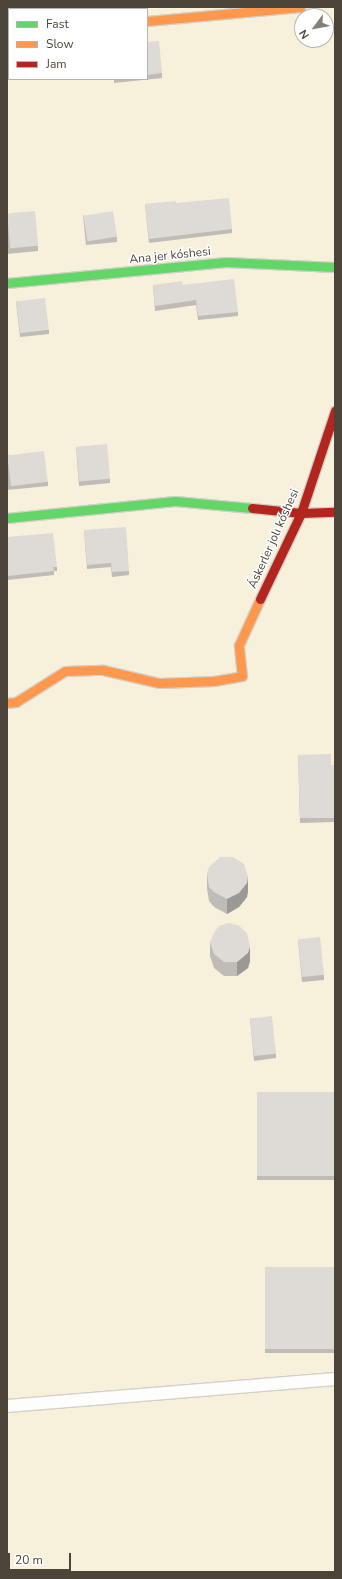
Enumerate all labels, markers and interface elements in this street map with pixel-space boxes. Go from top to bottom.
legend [8,8,148,80]
north arrow [294,8,334,48]
text: Fast [46,16,69,32]
text: N [296,27,313,42]
text: Slow [46,36,74,52]
text: Jam [46,56,67,72]
street label: Ana jer kóshesi [129,245,211,267]
street label: Áskerler jolı kóshesi [246,487,302,591]
scale bar [10,1545,73,1571]
text: 20 m [15,1552,43,1568]

